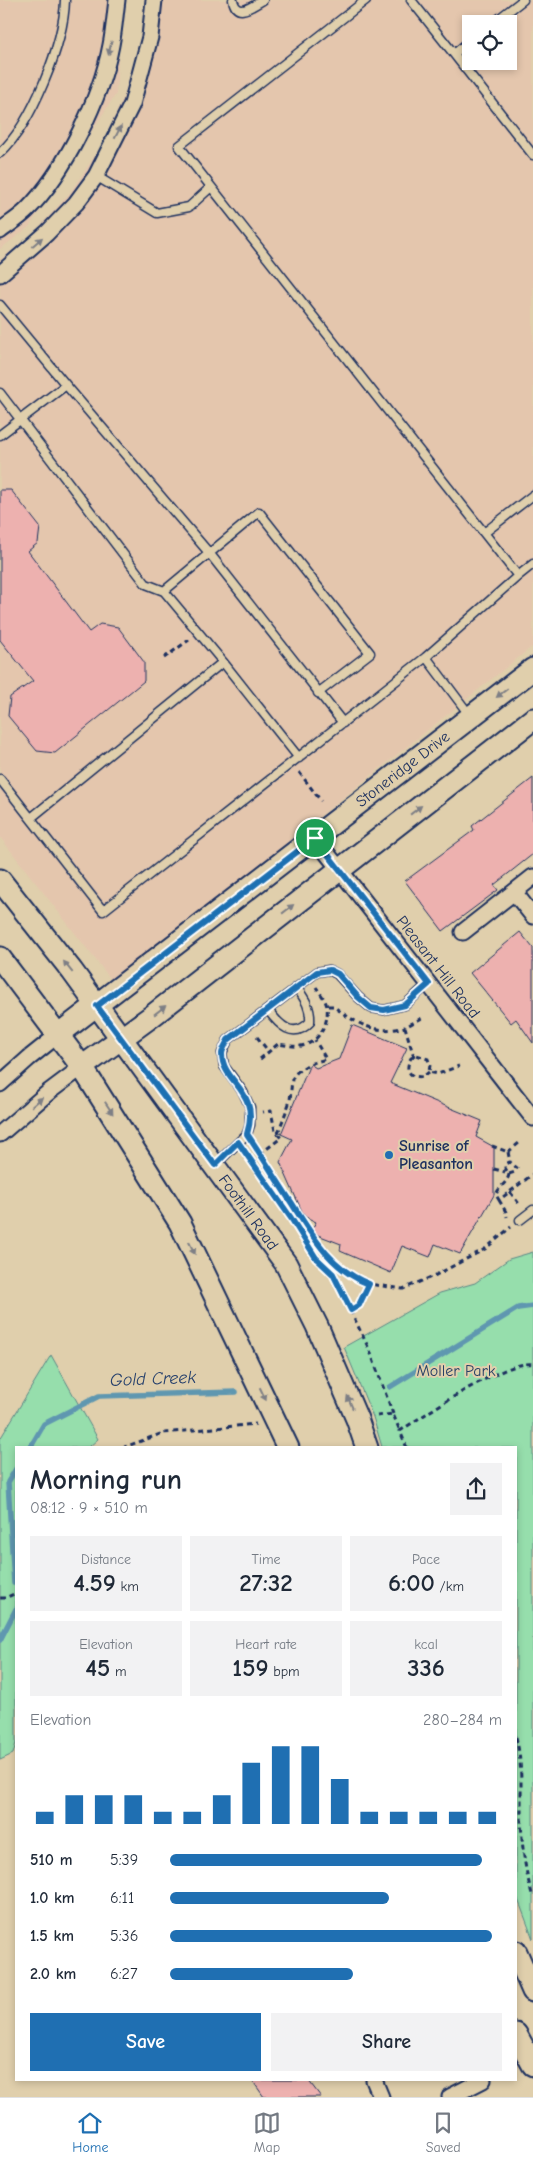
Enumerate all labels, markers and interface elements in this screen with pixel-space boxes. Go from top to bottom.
map controls [462,15,517,70]
button: locate [462,15,517,70]
one-way arrow [106,41,114,56]
one-way arrow [114,125,122,140]
one-way arrow [30,237,43,248]
one-way arrow [495,688,509,698]
street label: Stoneridge Drive [353,728,453,811]
one-way arrow [409,804,422,815]
pin [294,817,336,859]
icon: arrive [301,824,329,852]
one-way arrow [281,904,294,915]
street label: Pleasant Hill Road [393,912,483,1022]
one-way arrow [63,960,74,973]
one-way arrow [153,1004,166,1015]
one-way arrow [30,1097,43,1108]
one-way arrow [104,1102,113,1115]
place label: Sunrise of Pleasanton [399,1137,473,1173]
marker: Sunrise of Pleasanton [383,1149,395,1161]
street label: Foothill Road [215,1171,282,1254]
one-way arrow [188,1240,196,1255]
park label: Moller Park [416,1362,496,1380]
water label: Gold Creek [109,1367,197,1391]
one-way arrow [259,1387,267,1401]
one-way arrow [345,1395,353,1409]
button: share [450,1463,502,1515]
text: Morning run [30,1464,182,1496]
text: 08:12 · 9 × 510 m [30,1499,148,1517]
text: Distance [81,1551,131,1568]
text: Time [251,1551,281,1568]
text: Pace [412,1551,440,1568]
text: 4.59 [73,1568,116,1597]
text: 27:32 [239,1568,293,1597]
text: 6:00 [388,1568,435,1597]
text: km [116,1578,139,1595]
text: /km [435,1578,464,1595]
text: Elevation [79,1636,133,1653]
text: Heart rate [235,1636,297,1653]
text: kcal [414,1636,438,1653]
text: 45 [85,1653,110,1682]
text: 159 [232,1653,269,1682]
text: 336 [407,1653,445,1682]
text: m [110,1663,127,1680]
text: bpm [269,1663,300,1680]
text: Elevation [30,1711,91,1729]
text: 280–284 m [423,1711,502,1729]
text: 510 m [30,1851,72,1869]
text: 5:39 [110,1851,138,1869]
text: 1.0 km [30,1889,75,1907]
text: 6:11 [110,1889,134,1907]
text: 1.5 km [30,1927,74,1945]
text: 5:36 [110,1927,138,1945]
text: 2.0 km [30,1965,76,1983]
text: 6:27 [110,1965,137,1983]
button: Save [30,2013,261,2071]
button: Share [271,2013,502,2071]
tab: Home [72,2109,108,2156]
tab: Map [253,2109,281,2156]
tab: Saved [426,2109,461,2156]

